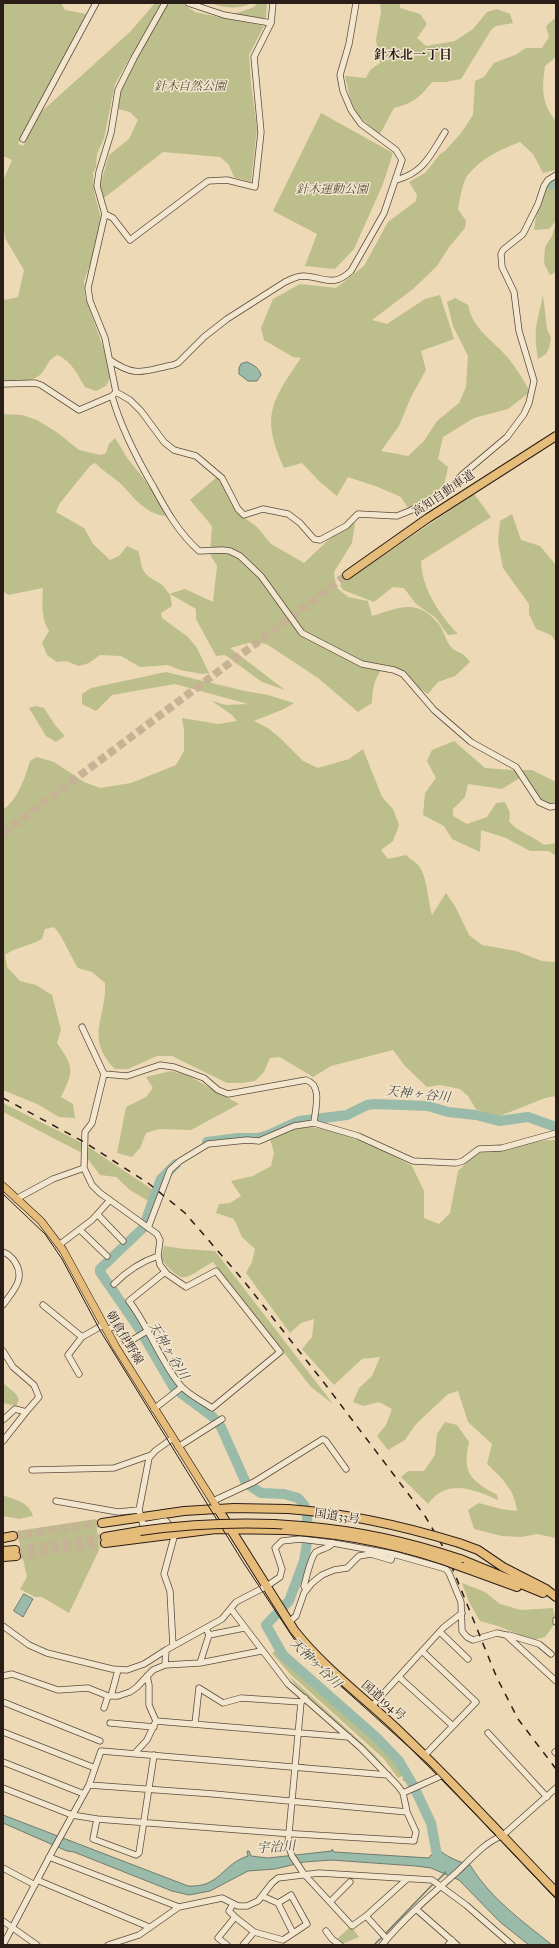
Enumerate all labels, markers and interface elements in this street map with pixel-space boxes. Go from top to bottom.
district label: 針木北一丁目 [374,48,452,64]
park label: 針木自然公園 [154,80,226,94]
park label: 針木運動公園 [296,183,368,197]
street label: 高知自動車道 [410,468,478,520]
water label: 天神ヶ谷川 [385,1084,451,1106]
street label: 朝倉伊野線 [102,1309,146,1367]
water label: 天神ヶ谷川 [145,1319,191,1383]
street label: 国道33号 [313,1507,361,1527]
water label: 天神ヶ谷川 [286,1636,344,1692]
street label: 国道194号 [358,1678,408,1724]
water label: 宇治川 [256,1839,296,1857]

